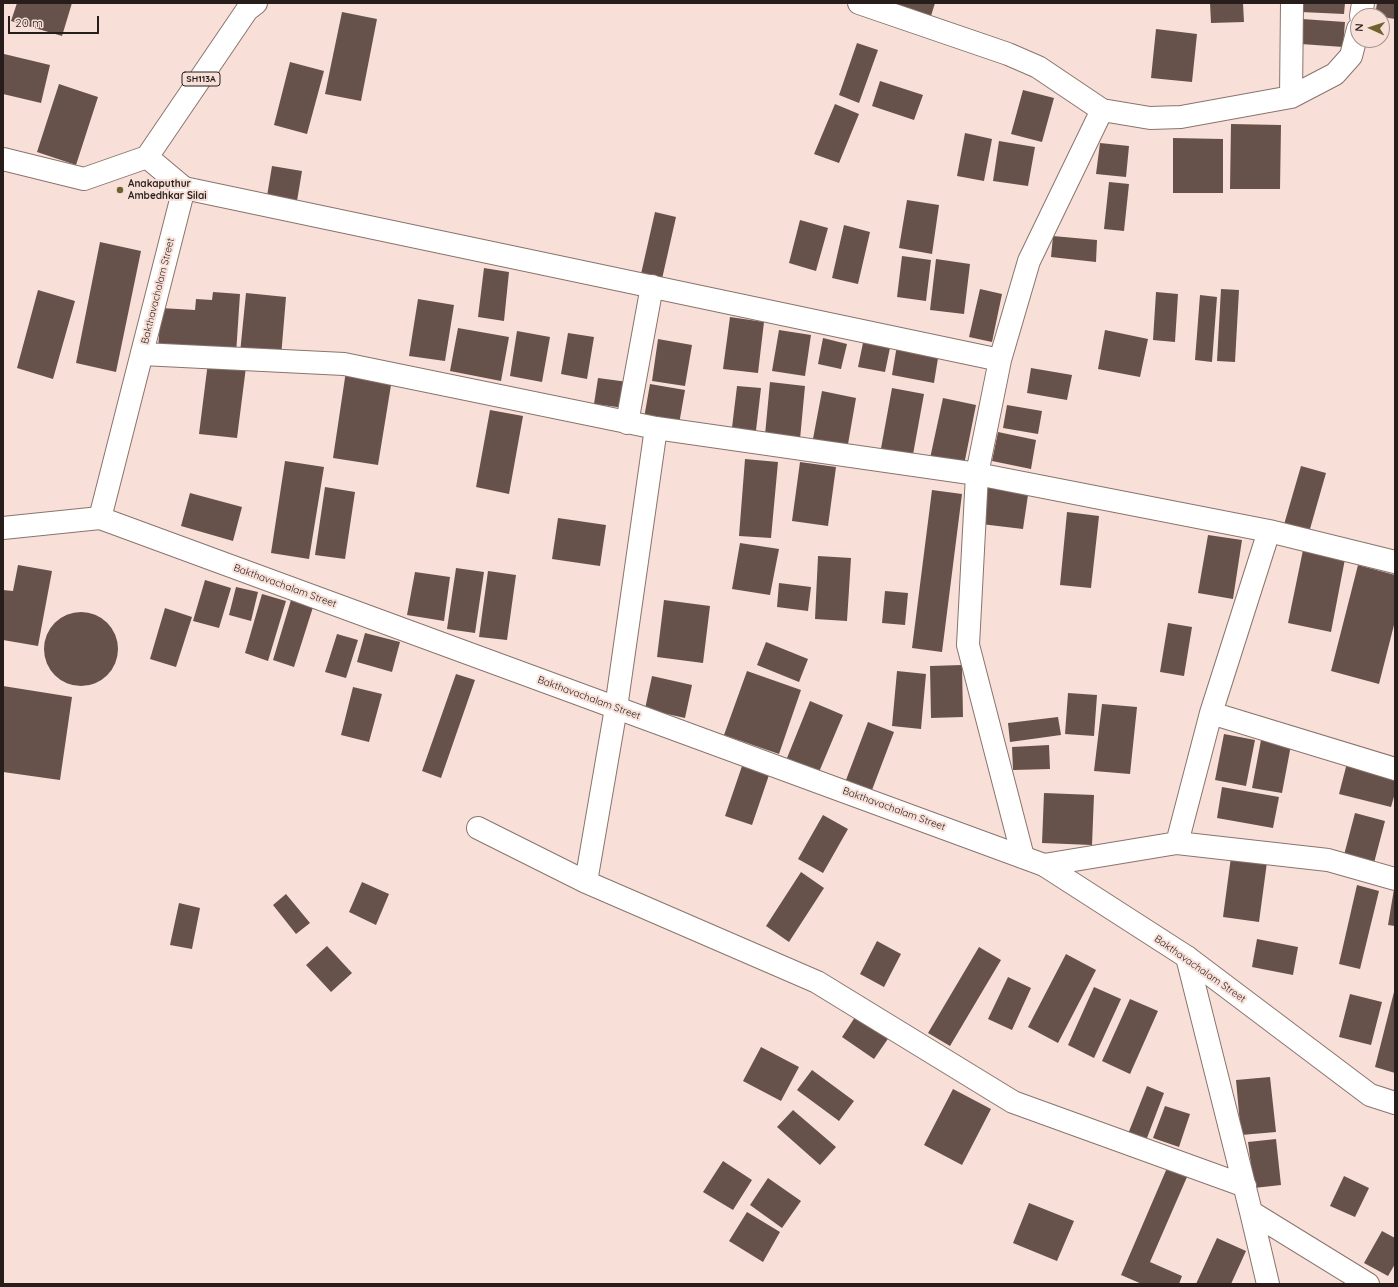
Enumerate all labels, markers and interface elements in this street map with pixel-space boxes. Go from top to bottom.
scale bar [10,8,101,34]
north arrow [1350,8,1390,48]
text: 20 m [15,15,43,30]
text: N [1352,23,1366,32]
road number: SH113A [182,72,220,86]
place label: Anakaputhur Ambedhkar Silai [128,178,207,202]
marker: Anakaputhur Ambedhkar Silai [115,185,125,195]
street label: Bakthavachalam Street [139,237,177,345]
street label: Bakthavachalam Street [232,562,338,610]
street label: Bakthavachalam Street [536,674,642,722]
street label: Bakthavachalam Street [841,785,947,833]
street label: Bakthavachalam Street [1152,933,1248,1005]

